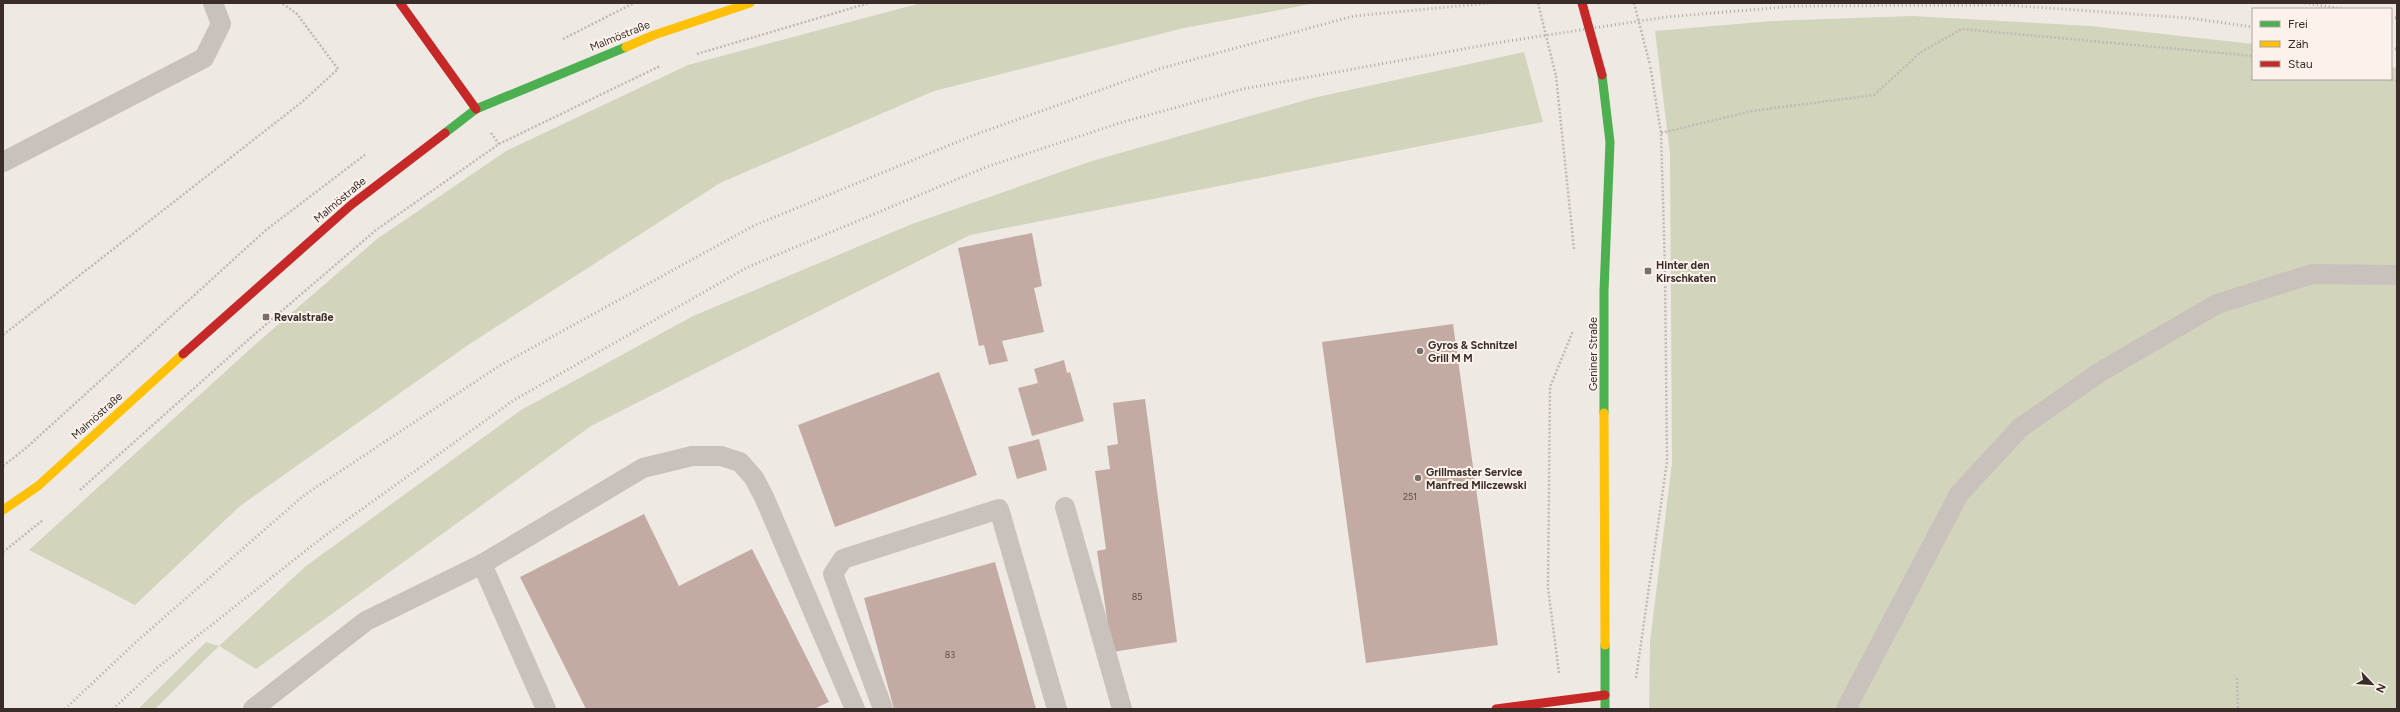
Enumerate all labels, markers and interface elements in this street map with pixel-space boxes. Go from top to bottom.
legend [2252,8,2392,80]
text: Frei [2288,17,2308,31]
street label: Malmöstraße [588,18,652,54]
text: Zäh [2288,37,2309,51]
text: Stau [2288,57,2313,71]
street label: Malmöstraße [311,174,369,226]
place label: Hinter den Kirschkaten [1656,259,1716,285]
marker: Hinter den Kirschkaten [1643,266,1653,276]
place label: Revalstraße [274,311,334,324]
marker: Revalstraße [261,312,271,322]
street label: Geniner Straße [1587,317,1600,391]
place label: Gyros & Schnitzel Grill M M [1428,339,1517,365]
marker: Gyros & Schnitzel Grill M M [1415,346,1425,356]
street label: Malmöstraße [69,390,125,442]
place label: Grillmaster Service Manfred Milczewski [1426,466,1527,492]
marker: Grillmaster Service Manfred Milczewski [1413,473,1423,483]
house number: 251 [1403,491,1417,502]
house number: 85 [1132,591,1142,602]
house number: 83 [945,649,955,660]
north arrow [2352,664,2392,704]
text: N [2373,681,2388,695]

